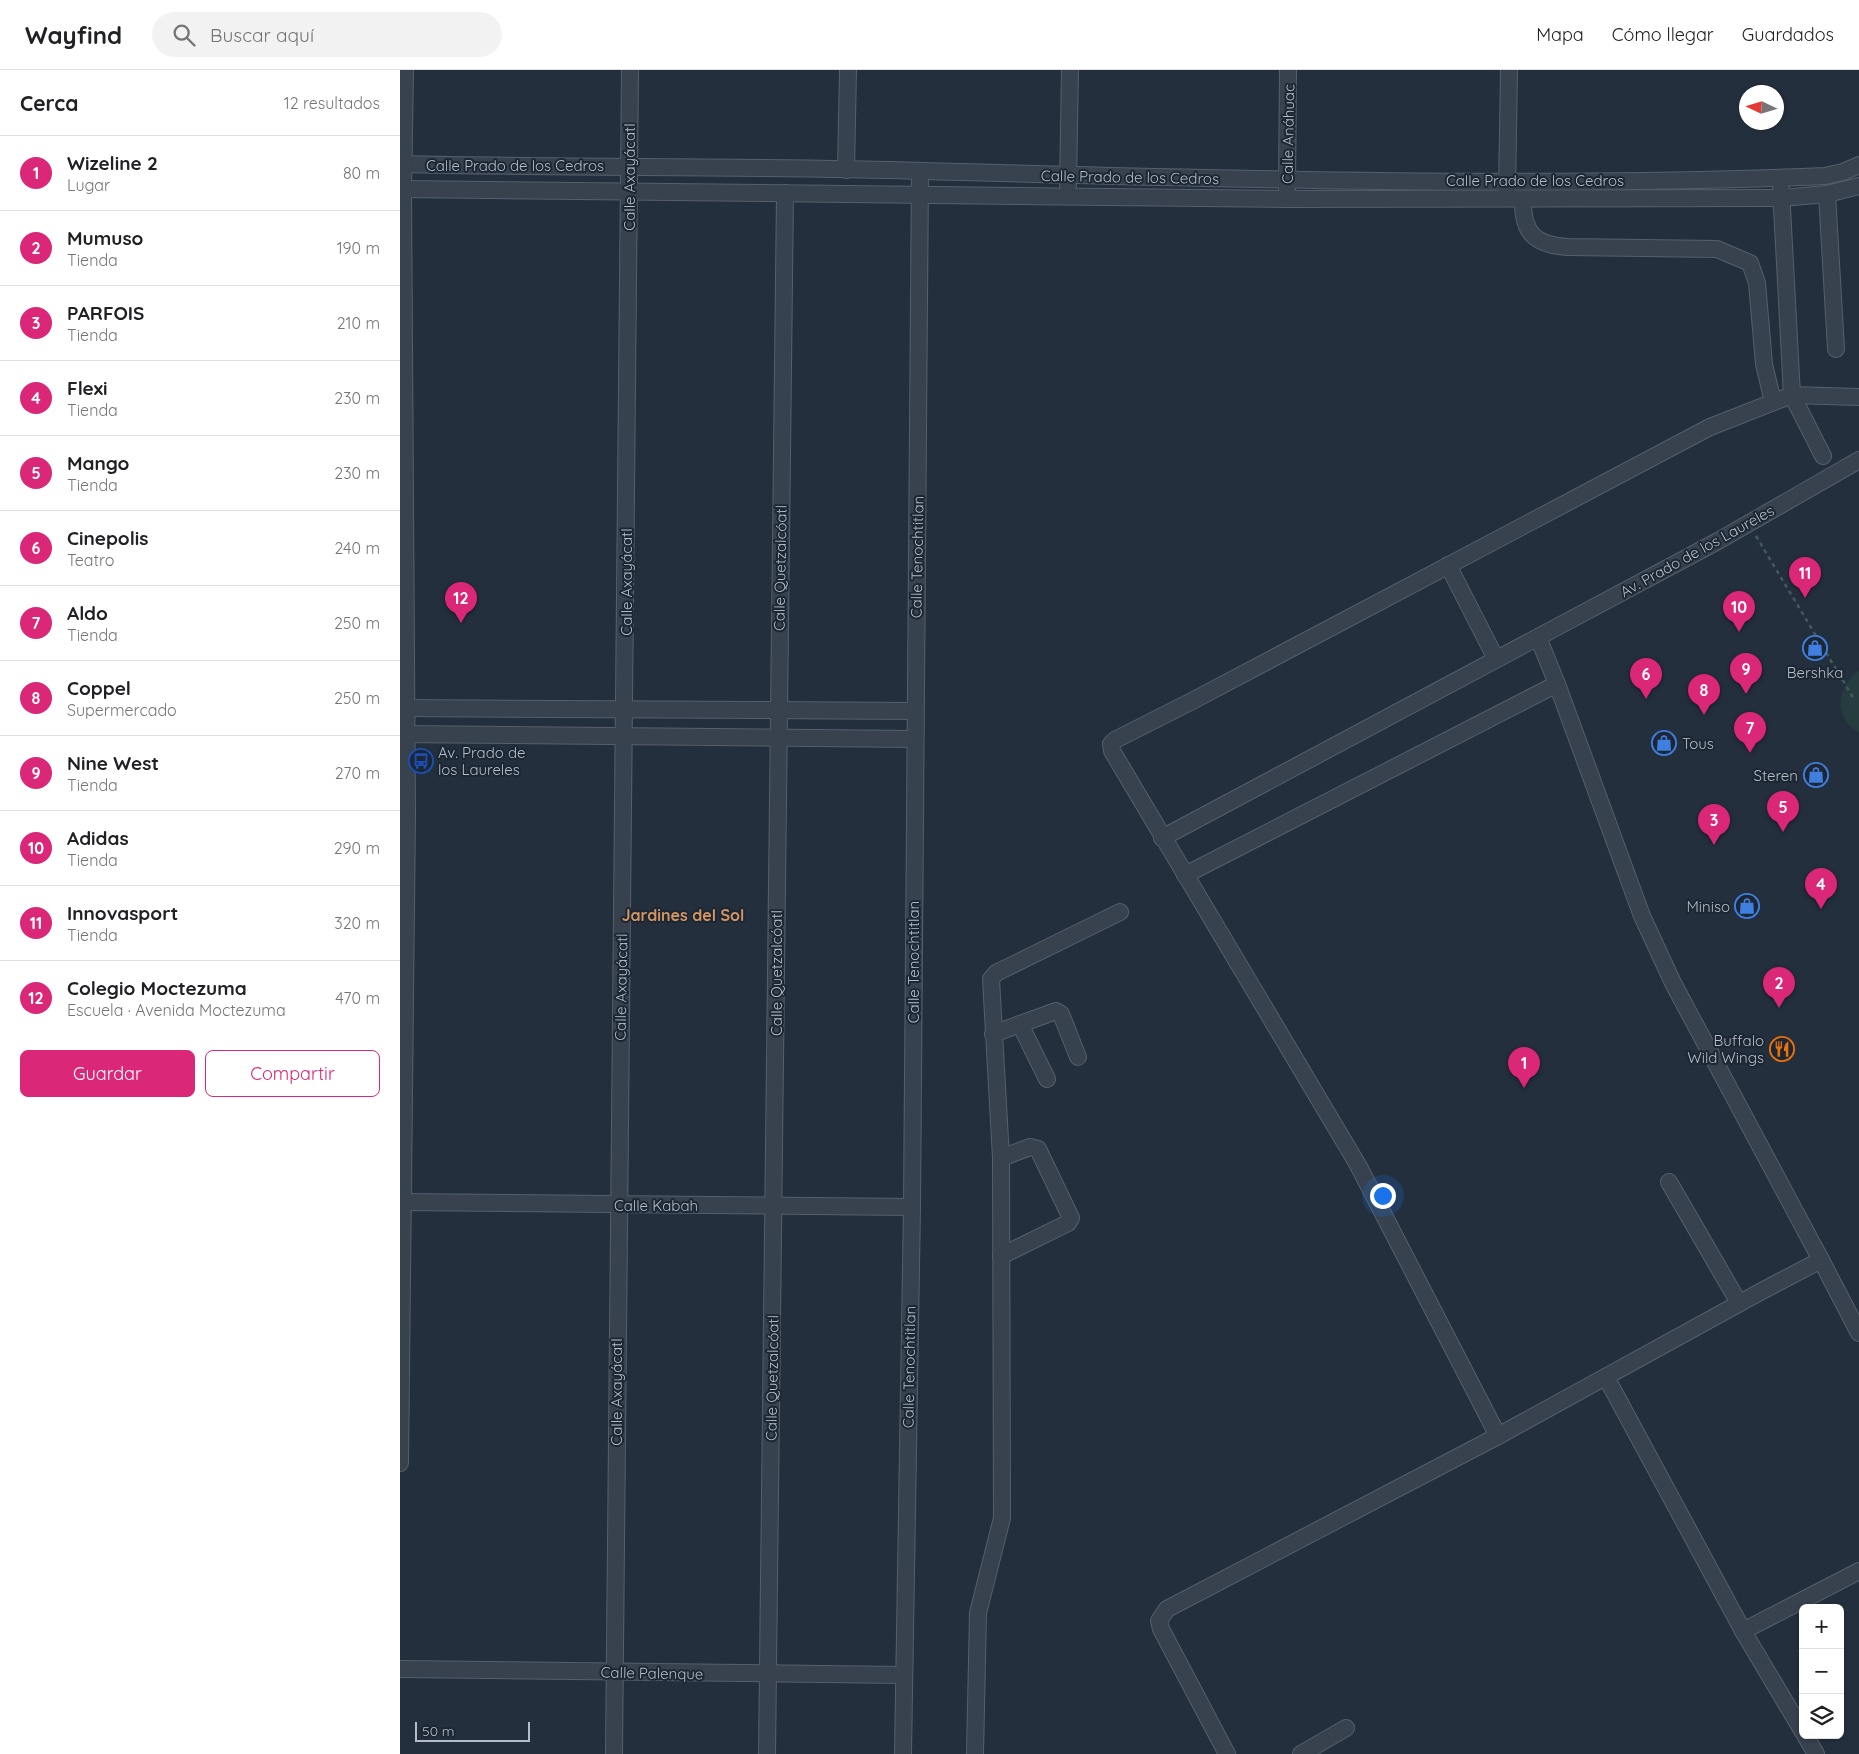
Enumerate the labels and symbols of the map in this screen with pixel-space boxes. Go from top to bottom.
street label: Calle Anáhuac [1278,84,1298,184]
north arrow [1739,85,1784,130]
street label: Calle Axayácatl [620,123,639,231]
street label: Calle Prado de los Cedros [426,156,604,175]
street label: Calle Prado de los Cedros [1041,166,1219,188]
street label: Calle Prado de los Cedros [1446,171,1624,190]
street label: Calle Tenochtitlan [906,496,928,618]
street label: Av. Prado de los Laureles [1617,501,1777,601]
street label: Calle Quetzalcóatl [769,505,791,631]
street label: Calle Axayácatl [617,528,636,636]
pin: 11 [1789,557,1821,598]
pin: 12 [445,582,477,623]
pin: 10 [1723,591,1755,632]
shop icon: Bershka [1802,635,1828,661]
pin: 9 [1730,653,1762,694]
pin: 6 [1630,658,1662,699]
place label: Bershka [1787,663,1843,682]
pin: 8 [1688,674,1720,715]
pin: 7 [1734,712,1766,753]
shop icon: Tous [1651,730,1677,756]
place label: Tous [1682,734,1714,753]
place label: Av. Prado de los Laureles [438,743,525,779]
bus stop icon: Av. Prado de los Laureles [408,748,434,774]
shop icon: Steren [1803,762,1829,788]
place label: Steren [1753,766,1798,785]
pin: 5 [1767,791,1799,832]
pin: 3 [1698,804,1730,845]
pin: 4 [1805,868,1837,909]
shop icon: Miniso [1734,893,1760,919]
place label: Miniso [1686,897,1730,916]
street label: Calle Tenochtitlan [904,901,923,1023]
district label: Jardines del Sol [622,905,744,925]
street label: Calle Quetzalcóatl [767,910,786,1036]
street label: Calle Axayácatl [611,933,631,1041]
pin: 2 [1763,967,1795,1008]
place label: Buffalo Wild Wings [1687,1031,1764,1067]
restaurant icon: Buffalo Wild Wings [1769,1036,1795,1062]
pin: 1 [1508,1047,1540,1088]
your location [1370,1183,1396,1209]
street label: Calle Kabah [614,1196,698,1215]
street label: Calle Tenochtitlan [898,1306,920,1428]
street label: Calle Quetzalcóatl [761,1315,783,1441]
street label: Calle Axayácatl [607,1338,626,1446]
street label: Calle Palenque [600,1663,704,1683]
scale bar [415,1719,530,1742]

